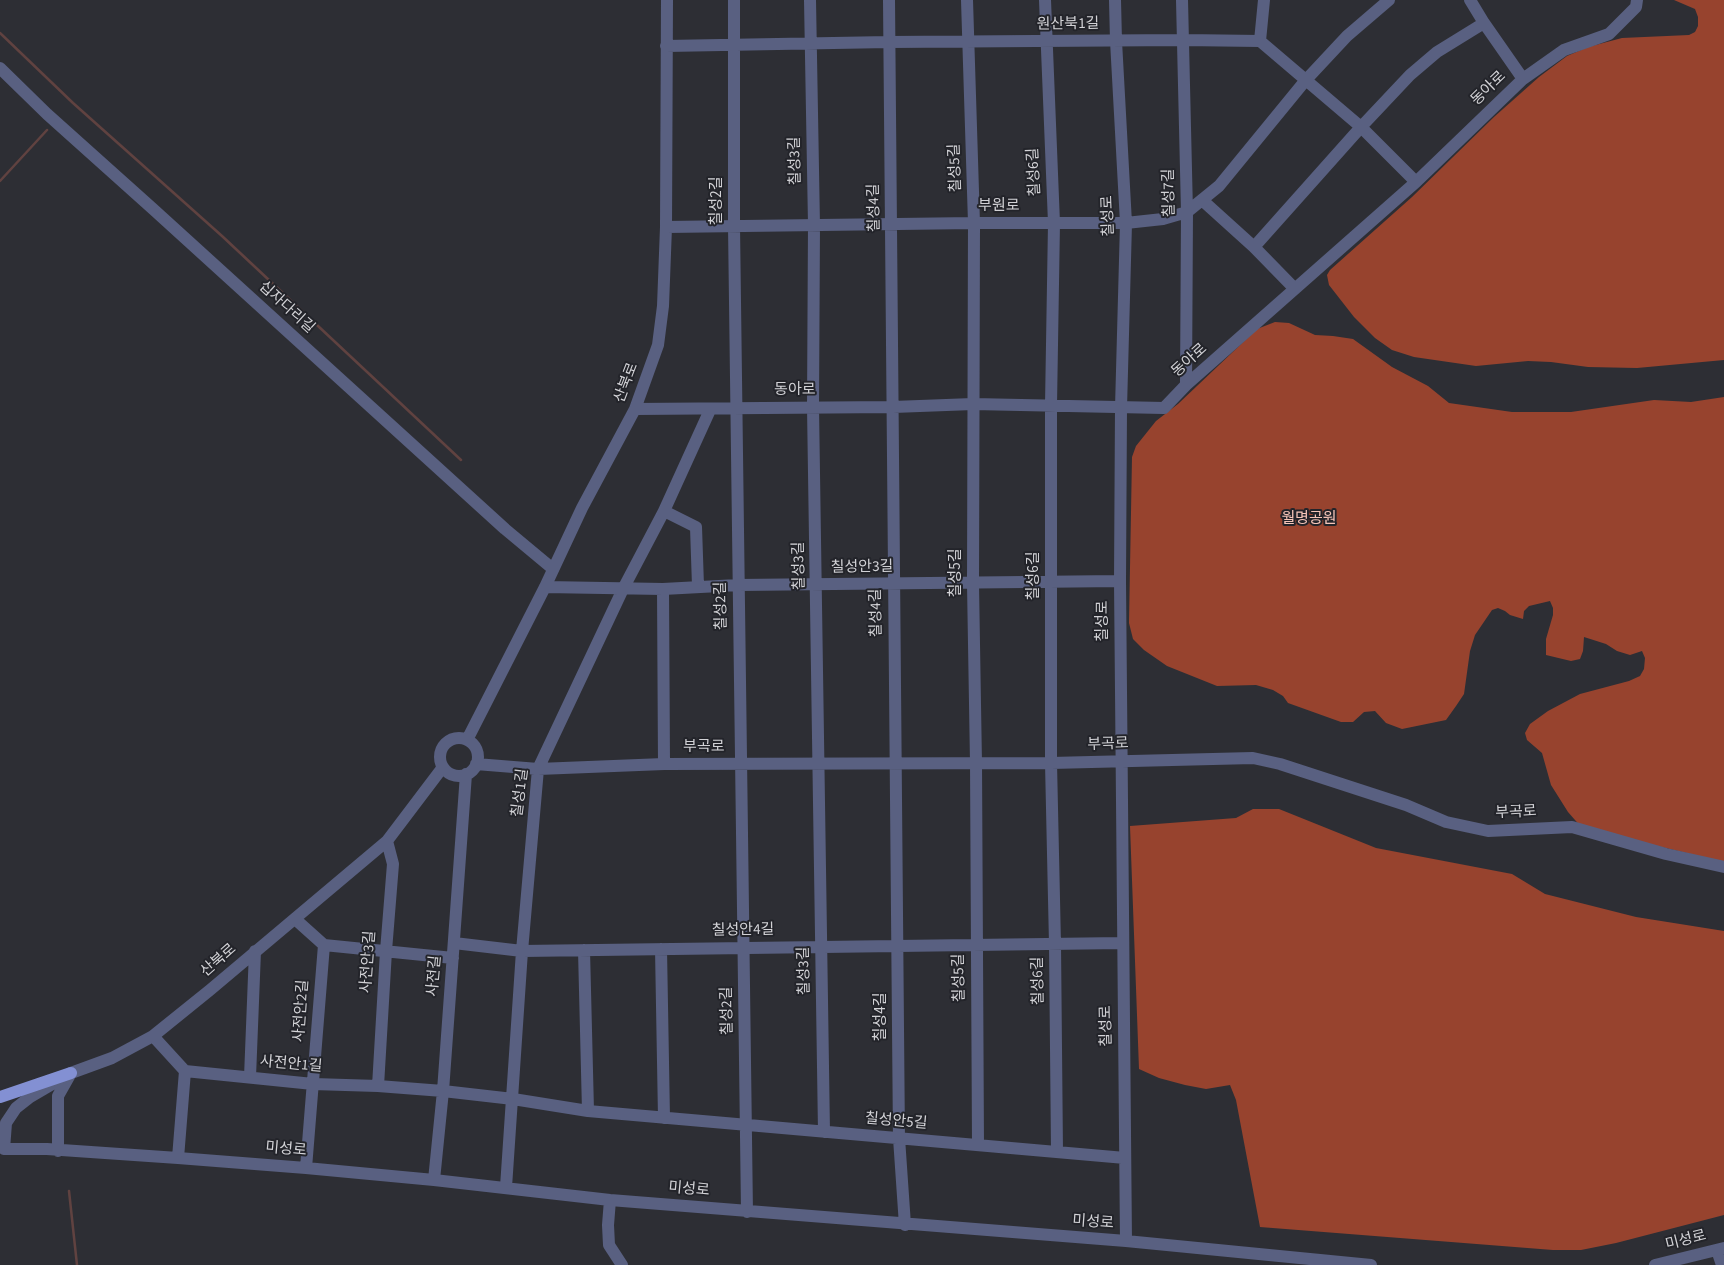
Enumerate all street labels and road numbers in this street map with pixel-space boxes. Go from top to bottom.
street label: 원산북1길 [1037,15,1099,35]
street label: 동아로 [1468,68,1510,110]
street label: 칠성3길 [787,136,805,186]
street label: 칠성5길 [946,143,966,193]
street label: 칠성6길 [1025,147,1045,197]
street label: 칠성7길 [1161,168,1179,218]
street label: 칠성2길 [709,177,727,225]
street label: 칠성4길 [866,183,884,233]
street label: 칠성로 [1099,195,1119,237]
street label: 부원로 [978,198,1020,216]
street label: 십자다리길 [254,278,318,338]
street label: 동아로 [1169,340,1211,382]
street label: 산북로 [611,360,643,406]
street label: 동아로 [774,382,816,400]
street label: 칠성3길 [791,541,809,591]
street label: 칠성5길 [948,549,966,597]
street label: 칠성6길 [1026,552,1044,600]
street label: 칠성안3길 [831,558,893,578]
street label: 칠성2길 [713,581,731,631]
street label: 칠성4길 [868,588,886,638]
street label: 칠성로 [1095,600,1113,642]
street label: 부곡로 [1087,735,1129,755]
street label: 부곡로 [683,739,725,757]
street label: 칠성1길 [509,768,533,818]
street label: 부곡로 [1495,803,1537,823]
street label: 칠성안4길 [712,921,774,941]
street label: 사전안3길 [358,930,380,994]
street label: 산북로 [197,941,241,981]
street label: 칠성3길 [796,946,814,996]
street label: 칠성5길 [951,953,969,1003]
street label: 사전길 [424,955,446,997]
street label: 칠성6길 [1030,956,1048,1006]
street label: 사전안2길 [291,979,313,1043]
street label: 칠성2길 [719,986,737,1036]
street label: 칠성4길 [873,993,891,1041]
street label: 칠성로 [1098,1005,1116,1047]
street label: 사전안1길 [259,1053,323,1077]
street label: 칠성안5길 [864,1110,928,1134]
street label: 미성로 [265,1139,307,1161]
street label: 미성로 [668,1179,710,1201]
street label: 미성로 [1072,1213,1114,1233]
street label: 미성로 [1664,1227,1708,1255]

